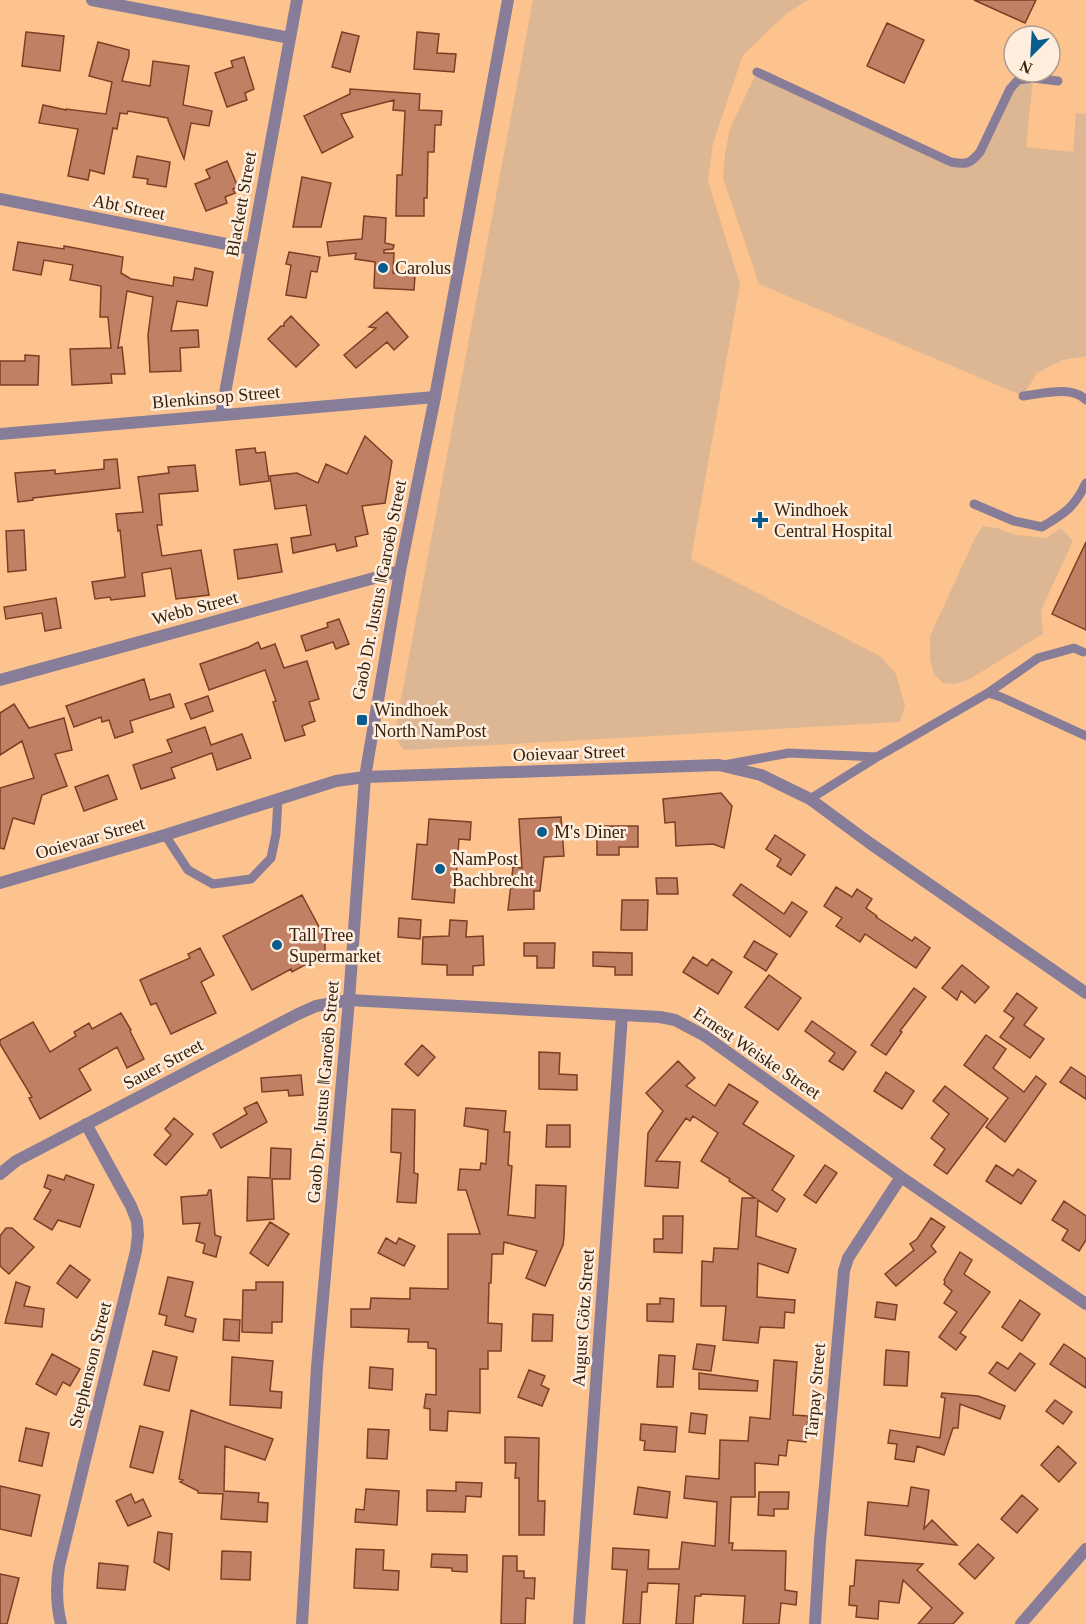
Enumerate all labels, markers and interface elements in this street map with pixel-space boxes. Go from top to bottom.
north arrow [1002,24,1062,84]
text: N [1017,57,1035,77]
street label: Blackett Street [222,150,260,258]
street label: Abt Street [91,190,167,224]
place label: Carolus [395,258,451,278]
marker: Carolus [376,261,390,275]
street label: Blenkinsop Street [151,381,281,413]
street label: Gaob Dr. Justus ǁGaroëb Street [348,478,410,702]
place label: Windhoek Central Hospital [774,500,892,541]
marker: Windhoek Central Hospital [751,511,769,529]
street label: Webb Street [150,587,240,629]
place label: Windhoek North NamPost [374,700,487,741]
marker: Windhoek North NamPost [355,713,369,727]
street label: Ooievaar Street [512,741,626,765]
street label: Ooievaar Street [33,813,147,863]
place label: M's Diner [554,822,626,842]
marker: M's Diner [535,825,549,839]
place label: NamPost Bachbrecht [452,849,534,890]
marker: NamPost Bachbrecht [433,862,447,876]
place label: Tall Tree Supermarket [289,925,381,966]
marker: Tall Tree Supermarket [270,938,284,952]
street label: Gaob Dr. Justus ǁGaroëb Street [303,980,343,1204]
street label: Ernest Weiske Street [690,1003,824,1103]
street label: Sauer Street [120,1035,206,1093]
street label: August Götz Street [568,1248,598,1388]
street label: Stephenson Street [65,1300,115,1430]
street label: Tarpay Street [801,1342,829,1440]

